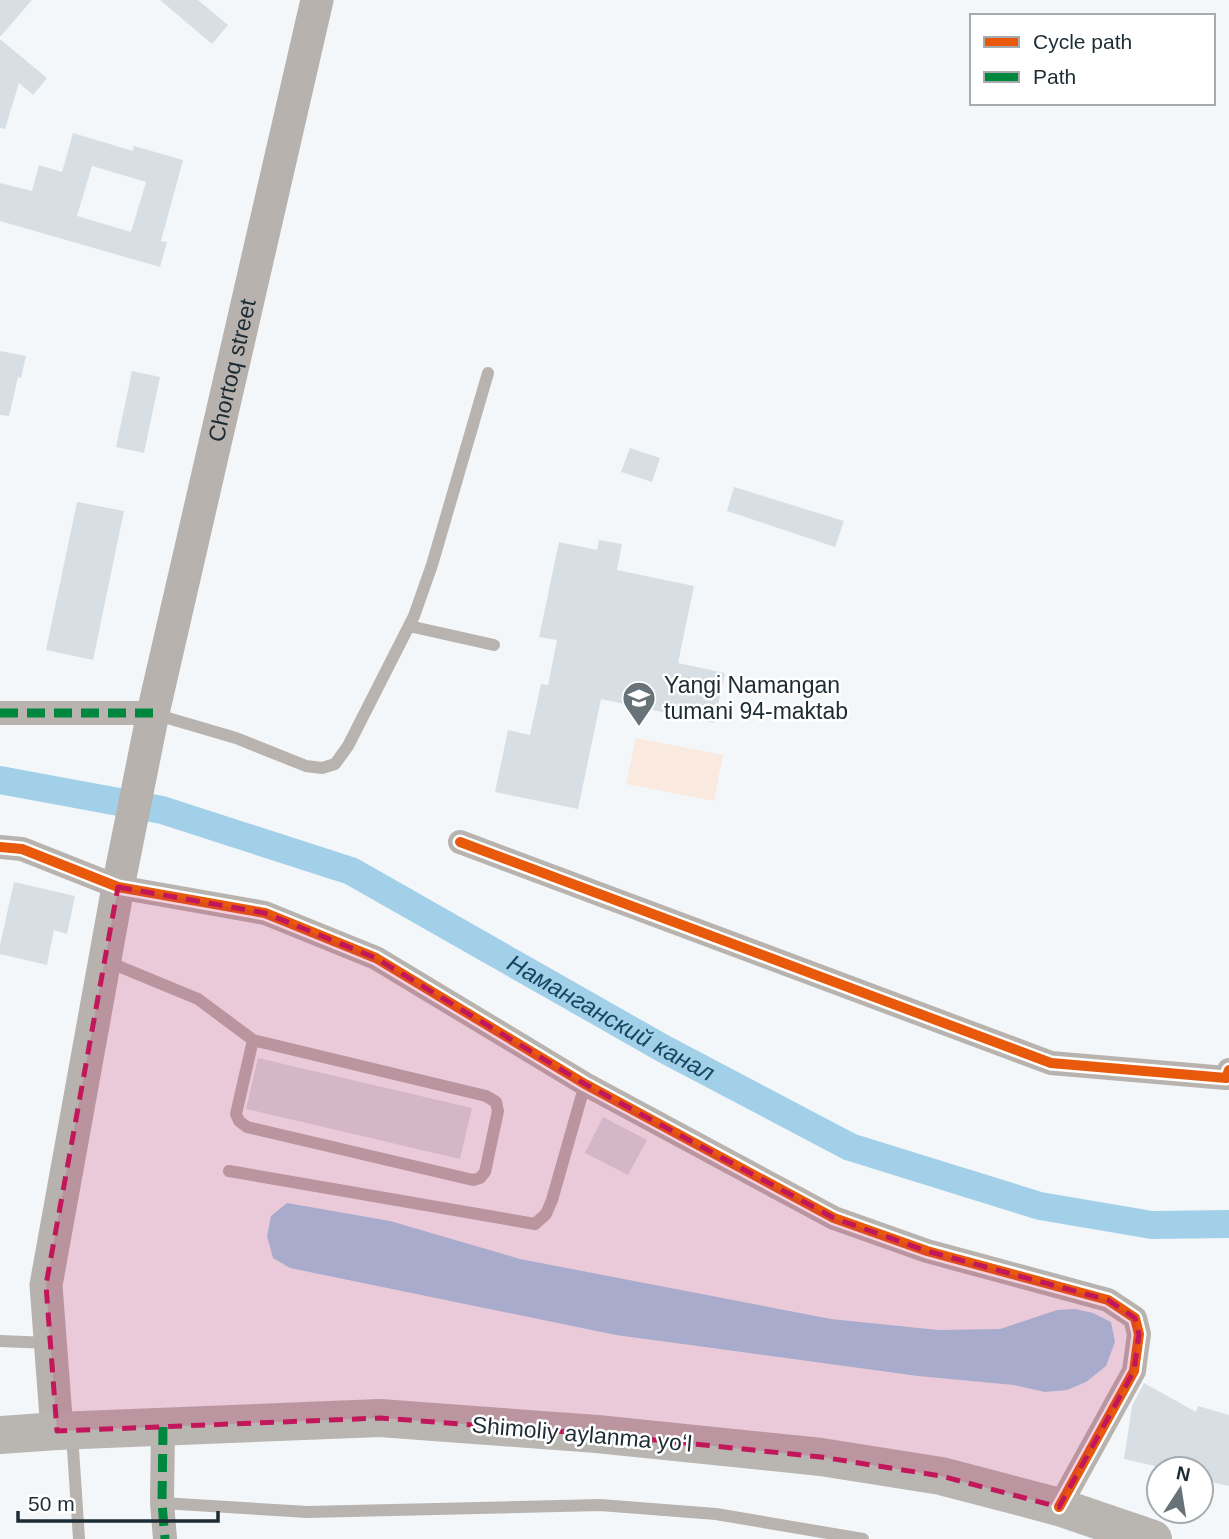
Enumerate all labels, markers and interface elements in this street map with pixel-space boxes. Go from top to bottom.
legend [970,14,1215,105]
text: Cycle path [1033,30,1132,53]
text: Path [1033,65,1076,88]
street label: Chortoq street [203,296,261,444]
place label: Yangi Namangan tumani 94-maktab [664,672,848,724]
school or university icon: Yangi Namangan tumani 94-maktab [620,679,658,728]
water label: Наманганский канал [503,949,720,1086]
street label: Shimoliy aylanma yoʻl [471,1411,693,1457]
north arrow [1145,1455,1215,1525]
text: N [1175,1462,1192,1486]
scale bar [18,1480,217,1524]
text: 50 m [28,1492,75,1515]

